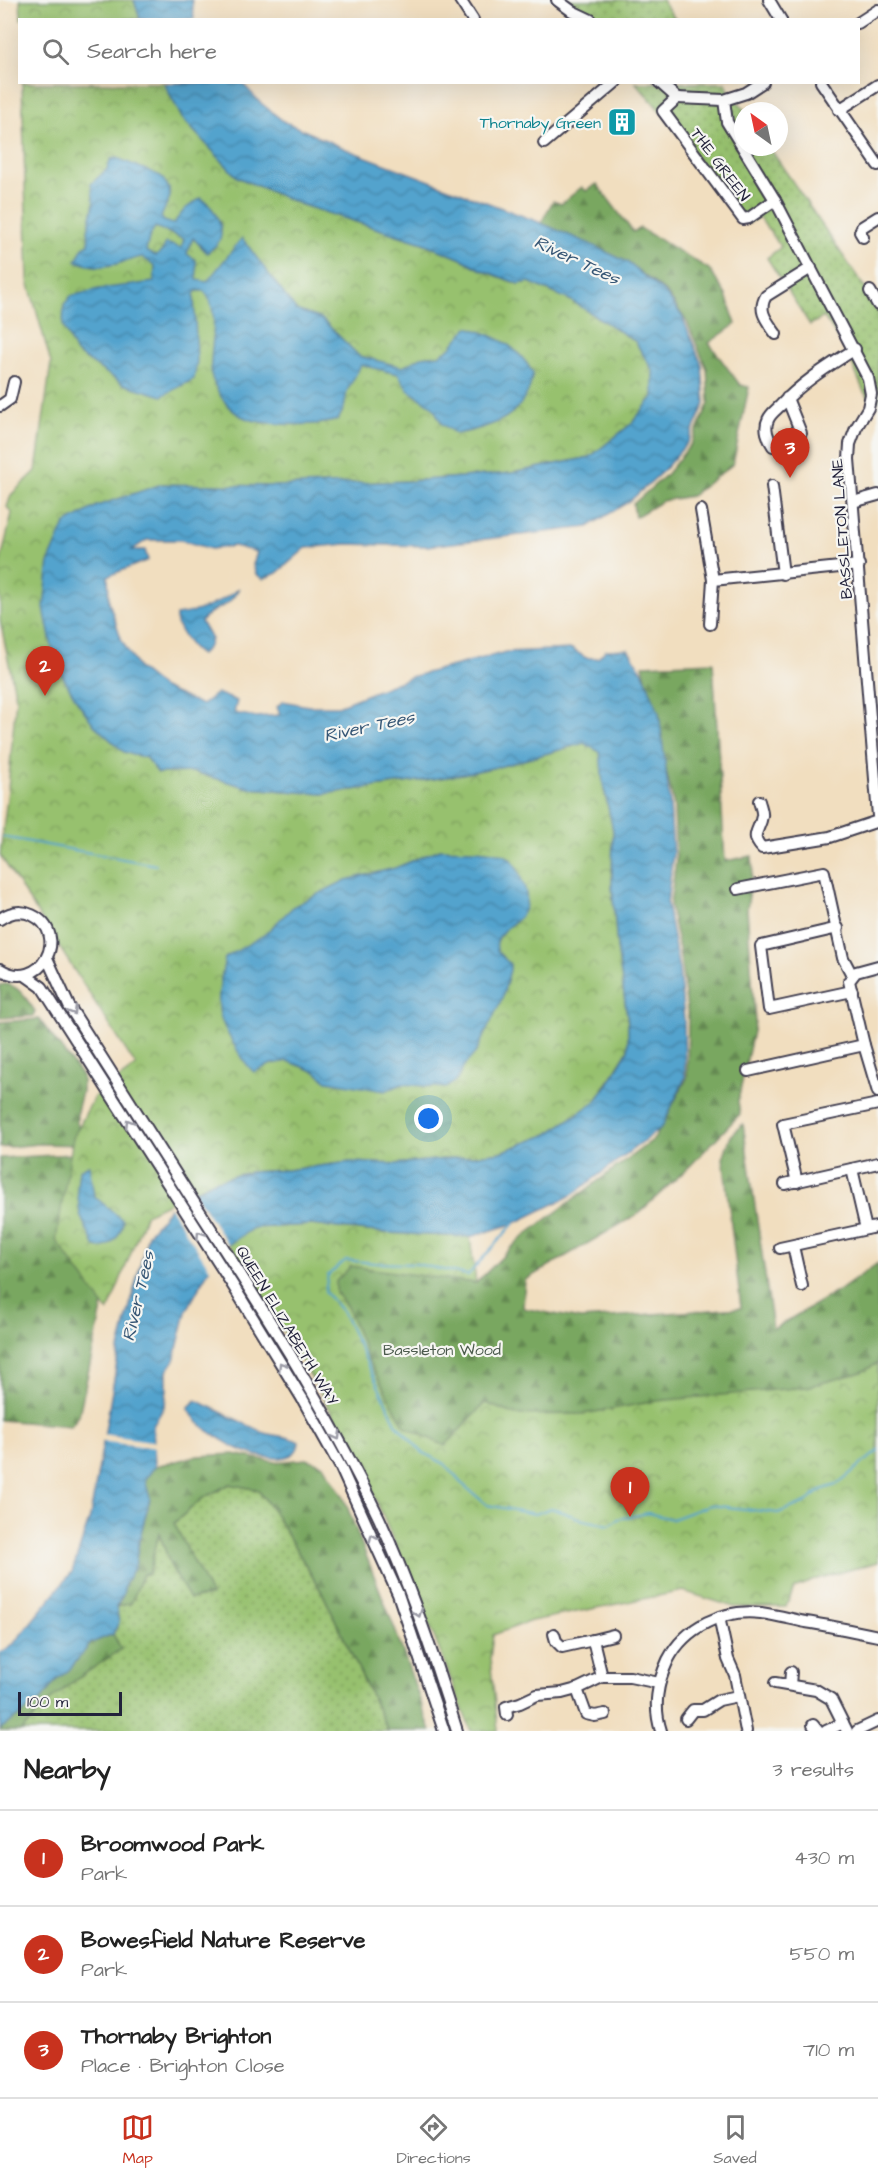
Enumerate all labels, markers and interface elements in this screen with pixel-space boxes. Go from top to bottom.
search box [18,18,860,84]
icon: search [39,35,72,68]
text: Search here [87,36,217,67]
north arrow [734,102,788,156]
building icon: Thornaby Green [606,106,638,138]
place label: Thornaby Green [480,112,601,135]
street label: THE GREEN [685,123,755,206]
water label: River Tees [530,230,624,292]
pin: 3 [770,428,810,478]
street label: BASSLETON LANE [826,457,858,600]
pin: 2 [26,646,64,696]
water label: River Tees [322,705,417,748]
one-way arrow [65,1005,77,1015]
your location [414,1104,443,1133]
one-way arrow [125,1119,136,1130]
one-way arrow [196,1231,207,1242]
street label: QUEEN ELIZABETH WAY [231,1242,344,1410]
water label: River Tees [116,1248,161,1344]
park label: Bassleton Wood [383,1339,501,1361]
one-way arrow [278,1362,290,1372]
one-way arrow [330,1430,341,1440]
pin: 1 [610,1468,650,1517]
one-way arrow [369,1534,381,1545]
one-way arrow [410,1607,423,1618]
scale bar [18,1689,122,1716]
text: 100 m [27,1691,68,1713]
text: Nearby [24,1752,111,1788]
text: 3 results [772,1756,854,1784]
text: Broomwood Park [81,1829,264,1860]
text: 1 [42,1844,45,1872]
text: 430 m [794,1844,854,1872]
text: Park [81,1860,127,1888]
text: Bowesfield Nature Reserve [81,1925,365,1956]
text: 2 [38,1940,49,1968]
text: 550 m [789,1940,854,1968]
text: Park [81,1956,127,1984]
text: Thornaby Brighton [81,2021,271,2052]
text: 3 [38,2036,49,2064]
text: 710 m [803,2036,854,2064]
text: Place · Brighton Close [81,2052,285,2080]
tab: Map [121,2111,154,2169]
tab: Directions [397,2111,471,2169]
tab: Saved [713,2111,757,2169]

